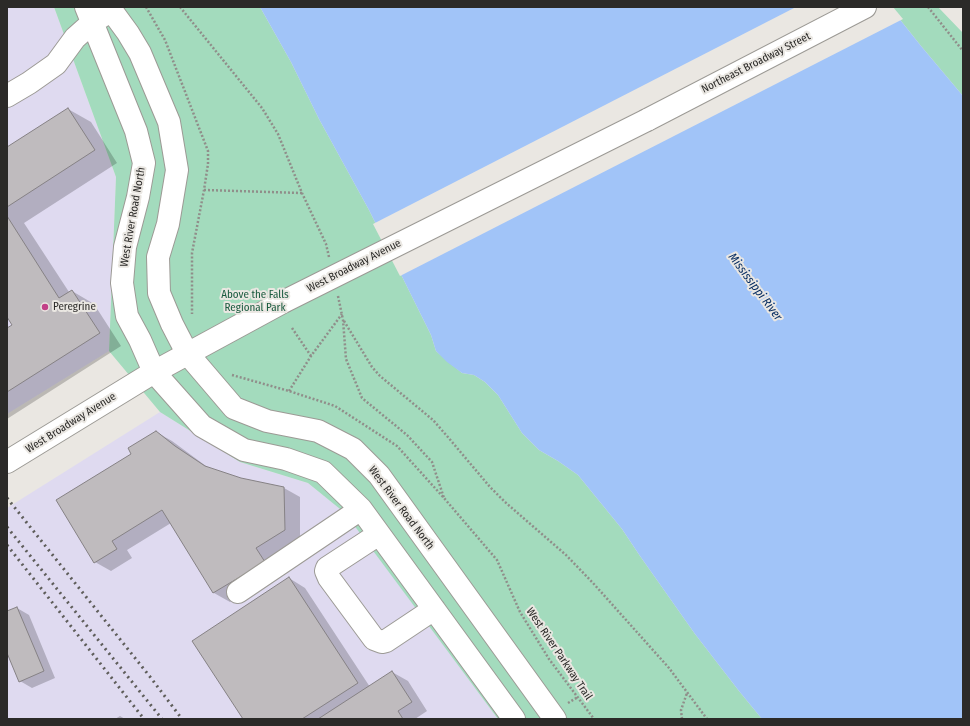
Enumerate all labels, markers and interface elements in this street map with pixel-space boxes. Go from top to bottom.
street label: Northeast Broadway Street [699,30,813,96]
street label: West River Road North [118,166,148,268]
street label: West Broadway Avenue [305,237,403,295]
water label: Mississippi River [725,250,785,324]
park label: Above the Falls Regional Park [221,288,289,314]
place label: Peregrine [53,300,96,314]
marker: Peregrine [40,302,50,312]
street label: West Broadway Avenue [23,390,119,456]
street label: West River Road North [365,464,437,552]
street label: West River Parkway Trail [523,605,595,703]

